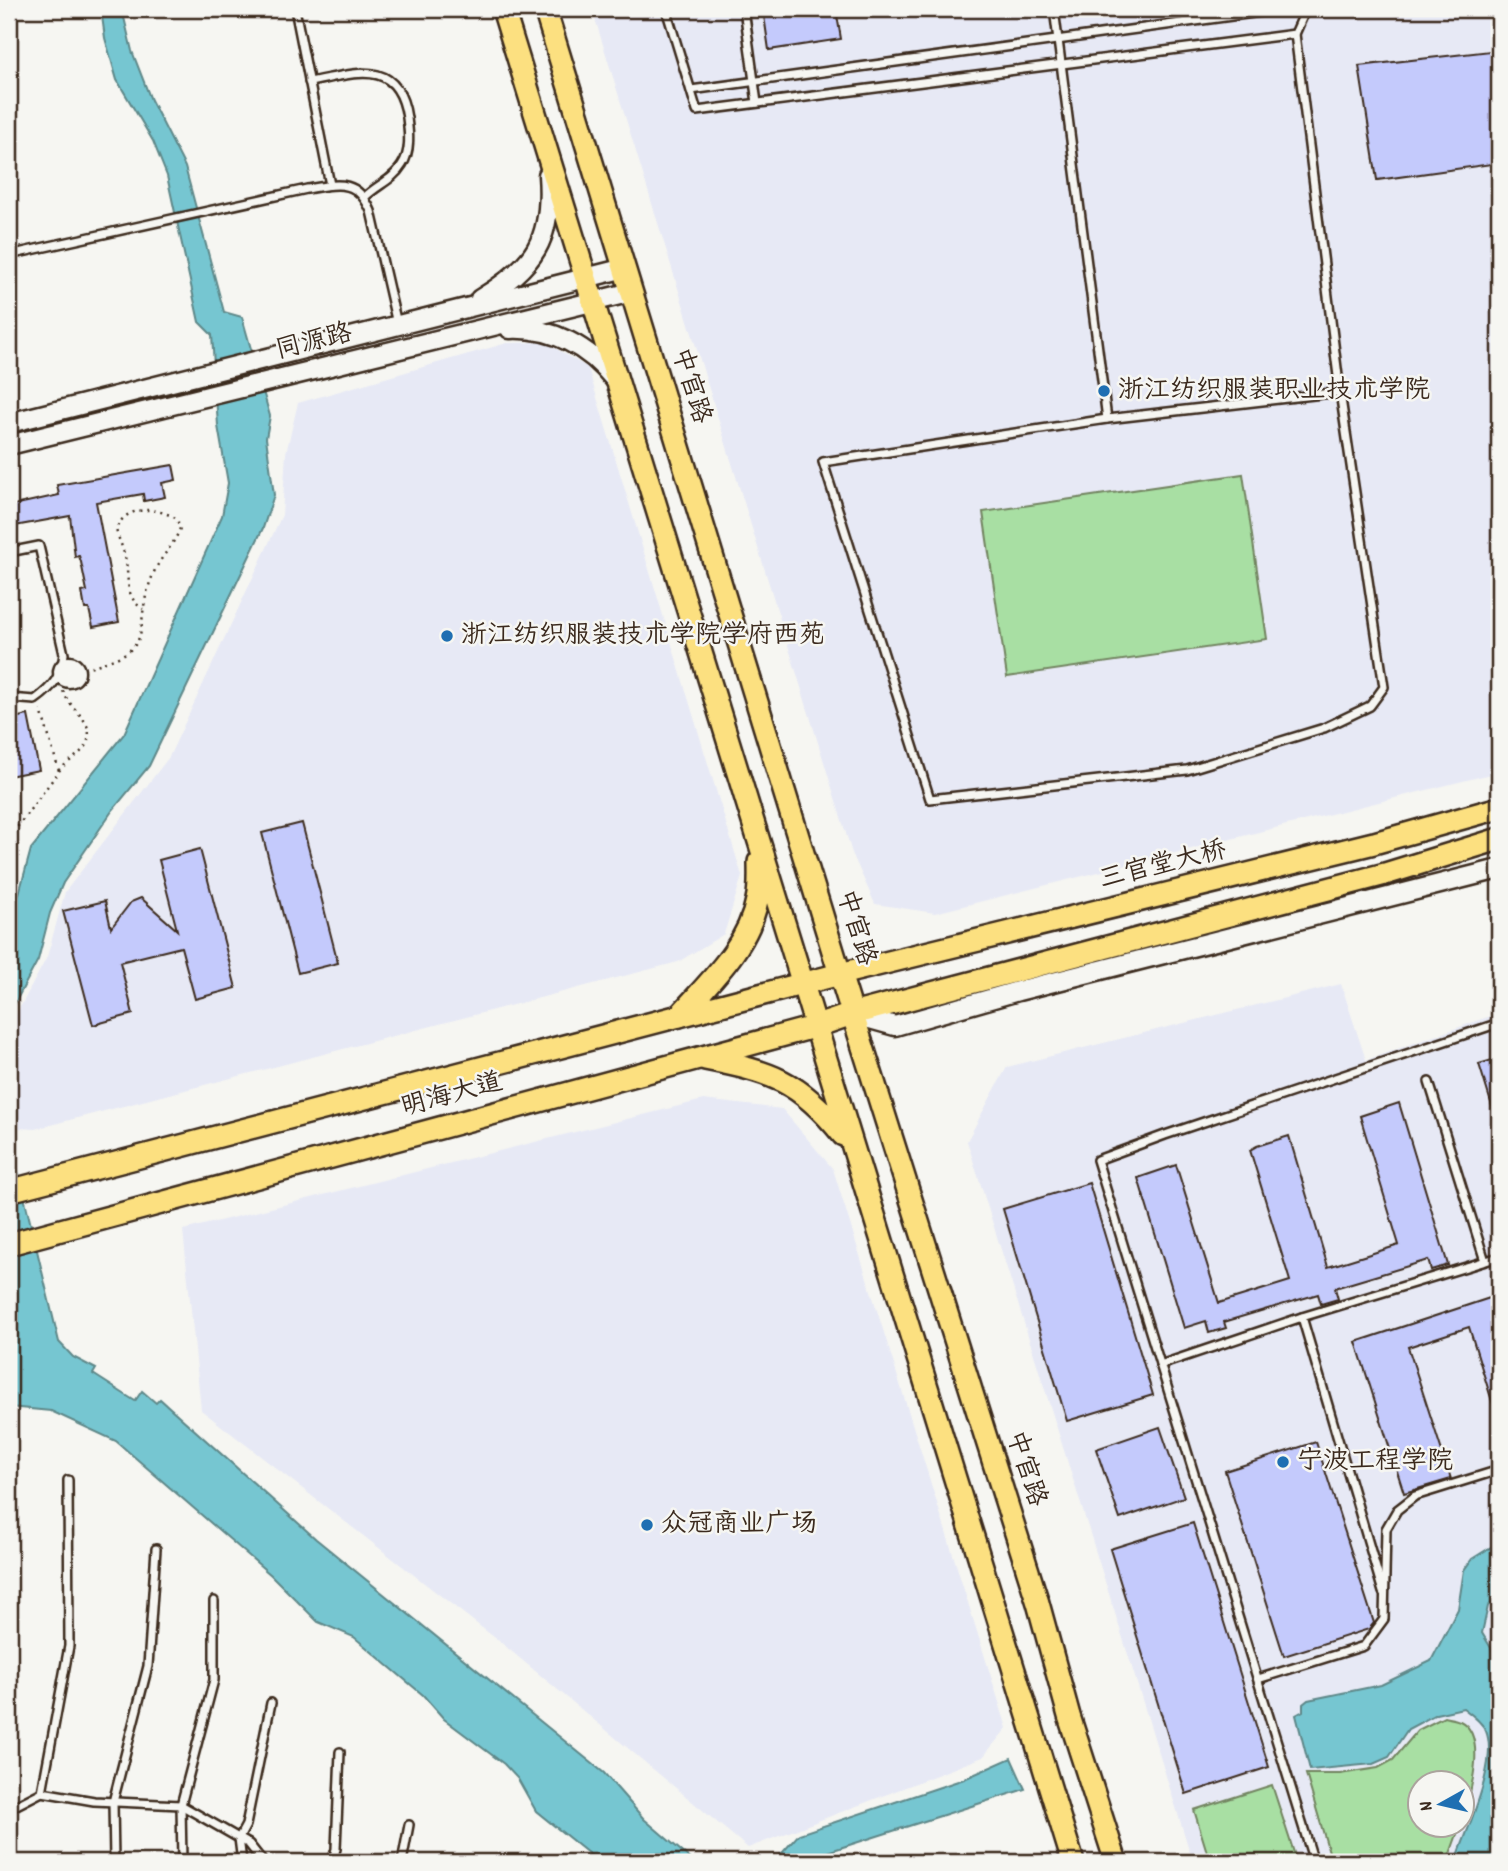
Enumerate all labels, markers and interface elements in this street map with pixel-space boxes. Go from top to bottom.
street label: 同源路 [272,316,356,370]
street label: 中官路 [661,343,719,429]
place label: 浙江纺织服装职业技术学院 [1118,373,1430,410]
marker: 浙江纺织服装职业技术学院 [1096,383,1112,399]
place label: 浙江纺织服装技术学院学府西苑 [461,618,825,655]
marker: 浙江纺织服装技术学院学府西苑 [439,628,455,644]
street label: 三官堂大桥 [1095,832,1231,900]
street label: 中官路 [826,885,884,971]
street label: 明海大道 [397,1065,507,1127]
street label: 中官路 [995,1426,1055,1512]
place label: 宁波工程学院 [1297,1444,1453,1481]
marker: 宁波工程学院 [1275,1454,1291,1470]
place label: 众冠商业广场 [661,1507,817,1544]
marker: 众冠商业广场 [639,1517,655,1533]
north arrow [1406,1770,1476,1840]
text: N [1414,1799,1442,1812]

